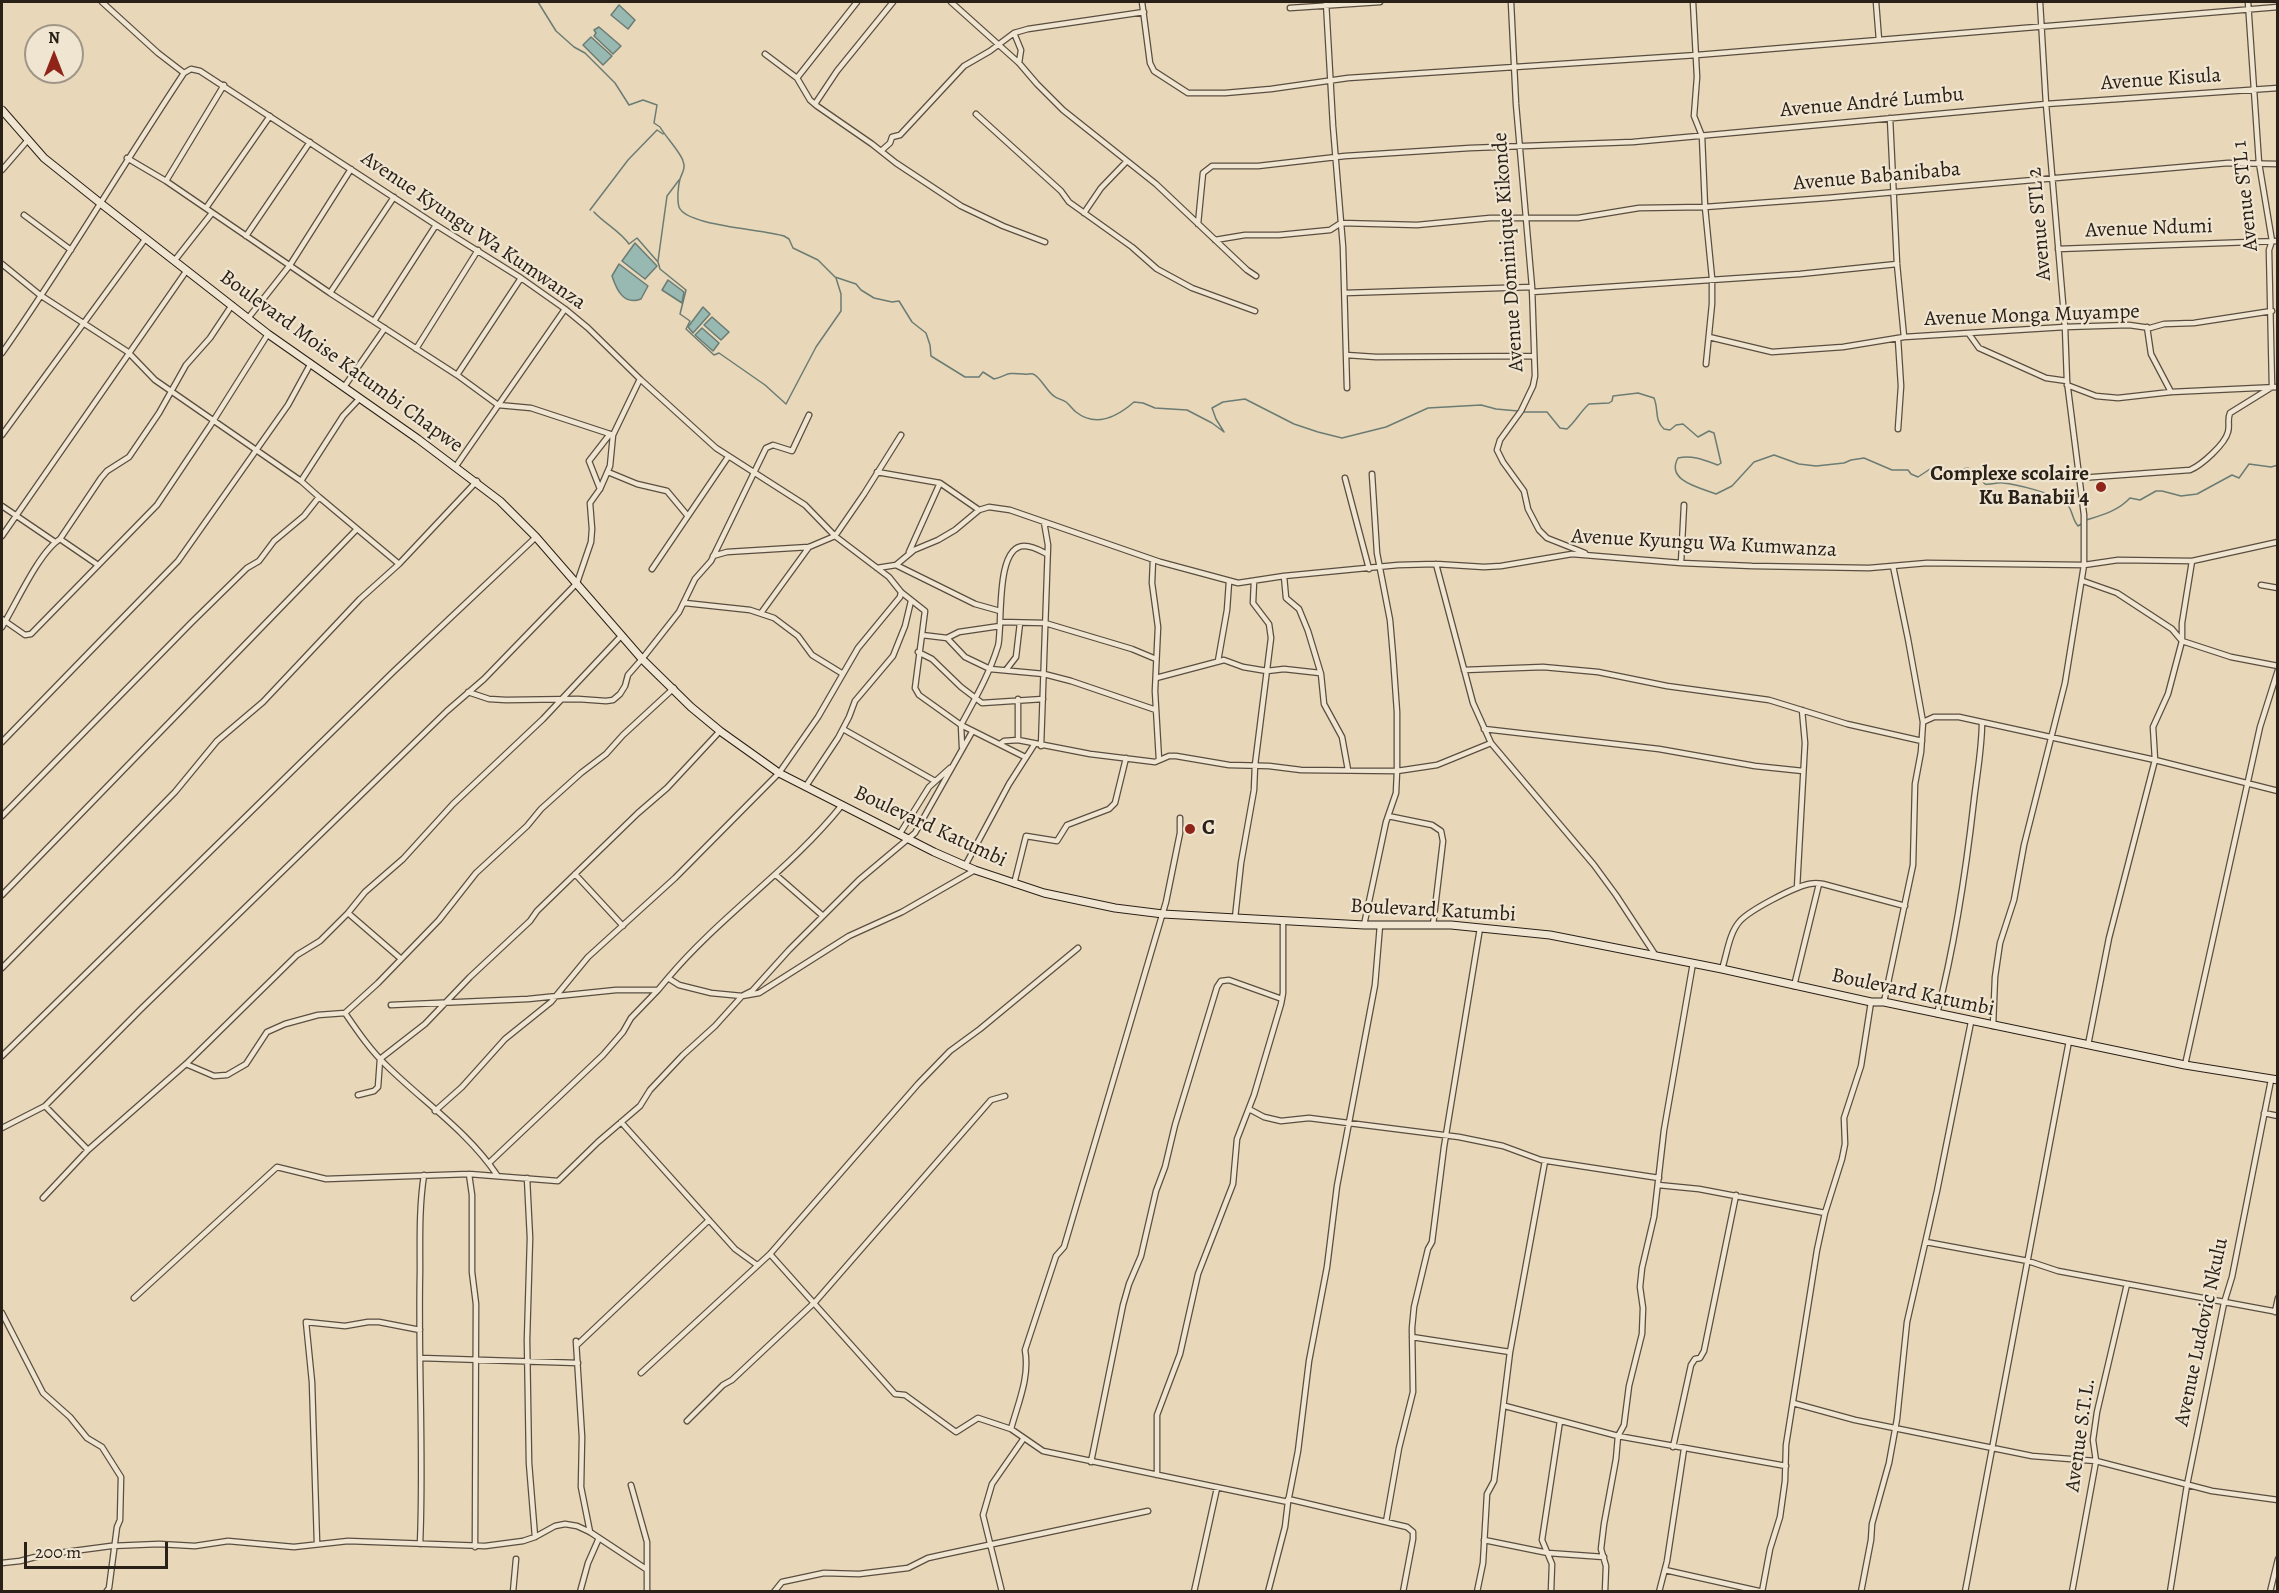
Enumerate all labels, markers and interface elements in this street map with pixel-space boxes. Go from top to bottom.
north arrow [24,24,84,84]
text: N [48,27,60,49]
street label: Avenue Kisula [2100,63,2222,97]
street label: Avenue André Lumbu [1779,82,1965,124]
street label: Avenue Dominique Kikonde [1488,131,1530,373]
street label: Avenue STL 1 [2228,139,2264,253]
street label: Avenue Kyungu Wa Kumwanza [356,146,590,316]
street label: Avenue Babanibaba [1792,157,1962,197]
street label: Avenue STL 2 [2022,166,2058,282]
street label: Avenue Ndumi [2085,214,2213,244]
street label: Boulevard Moise Katumbi Chapwe [214,265,468,459]
street label: Avenue Monga Muyampe [1924,300,2140,332]
place label: Complexe scolaire Ku Banabii 4 [1930,462,2089,512]
marker: Complexe scolaire Ku Banabii 4 [2094,480,2108,494]
street label: Avenue Kyungu Wa Kumwanza [1571,524,1837,564]
street label: Boulevard Katumbi [850,781,1010,873]
place label: C [1202,816,1215,842]
marker: C [1183,822,1197,836]
street label: Boulevard Katumbi [1350,894,1516,928]
street label: Boulevard Katumbi [1829,963,1997,1023]
street label: Avenue Ludovic Nkulu [2170,1236,2234,1428]
street label: Avenue S.T.L. [2061,1377,2101,1493]
scale bar [27,1530,171,1568]
text: 200 m [35,1540,81,1564]

